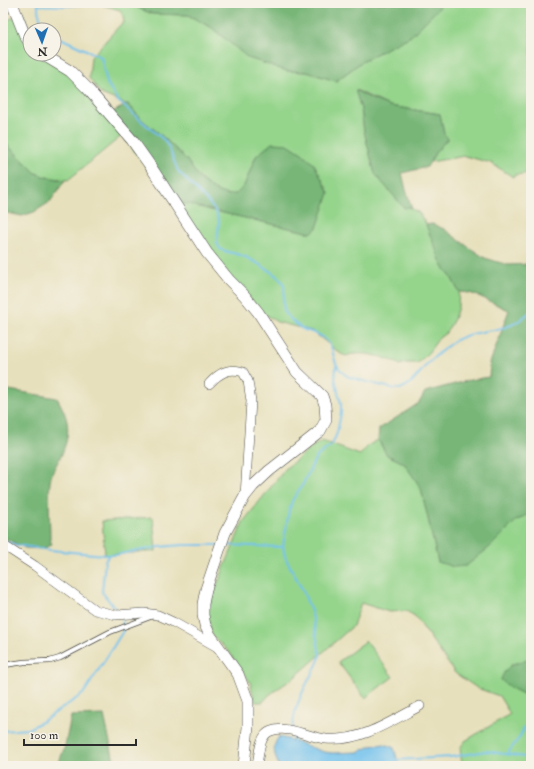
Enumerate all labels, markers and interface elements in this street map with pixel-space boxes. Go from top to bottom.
north arrow [22,22,62,62]
text: N [36,45,48,58]
scale bar [24,721,136,747]
text: 100 m [30,728,59,743]

